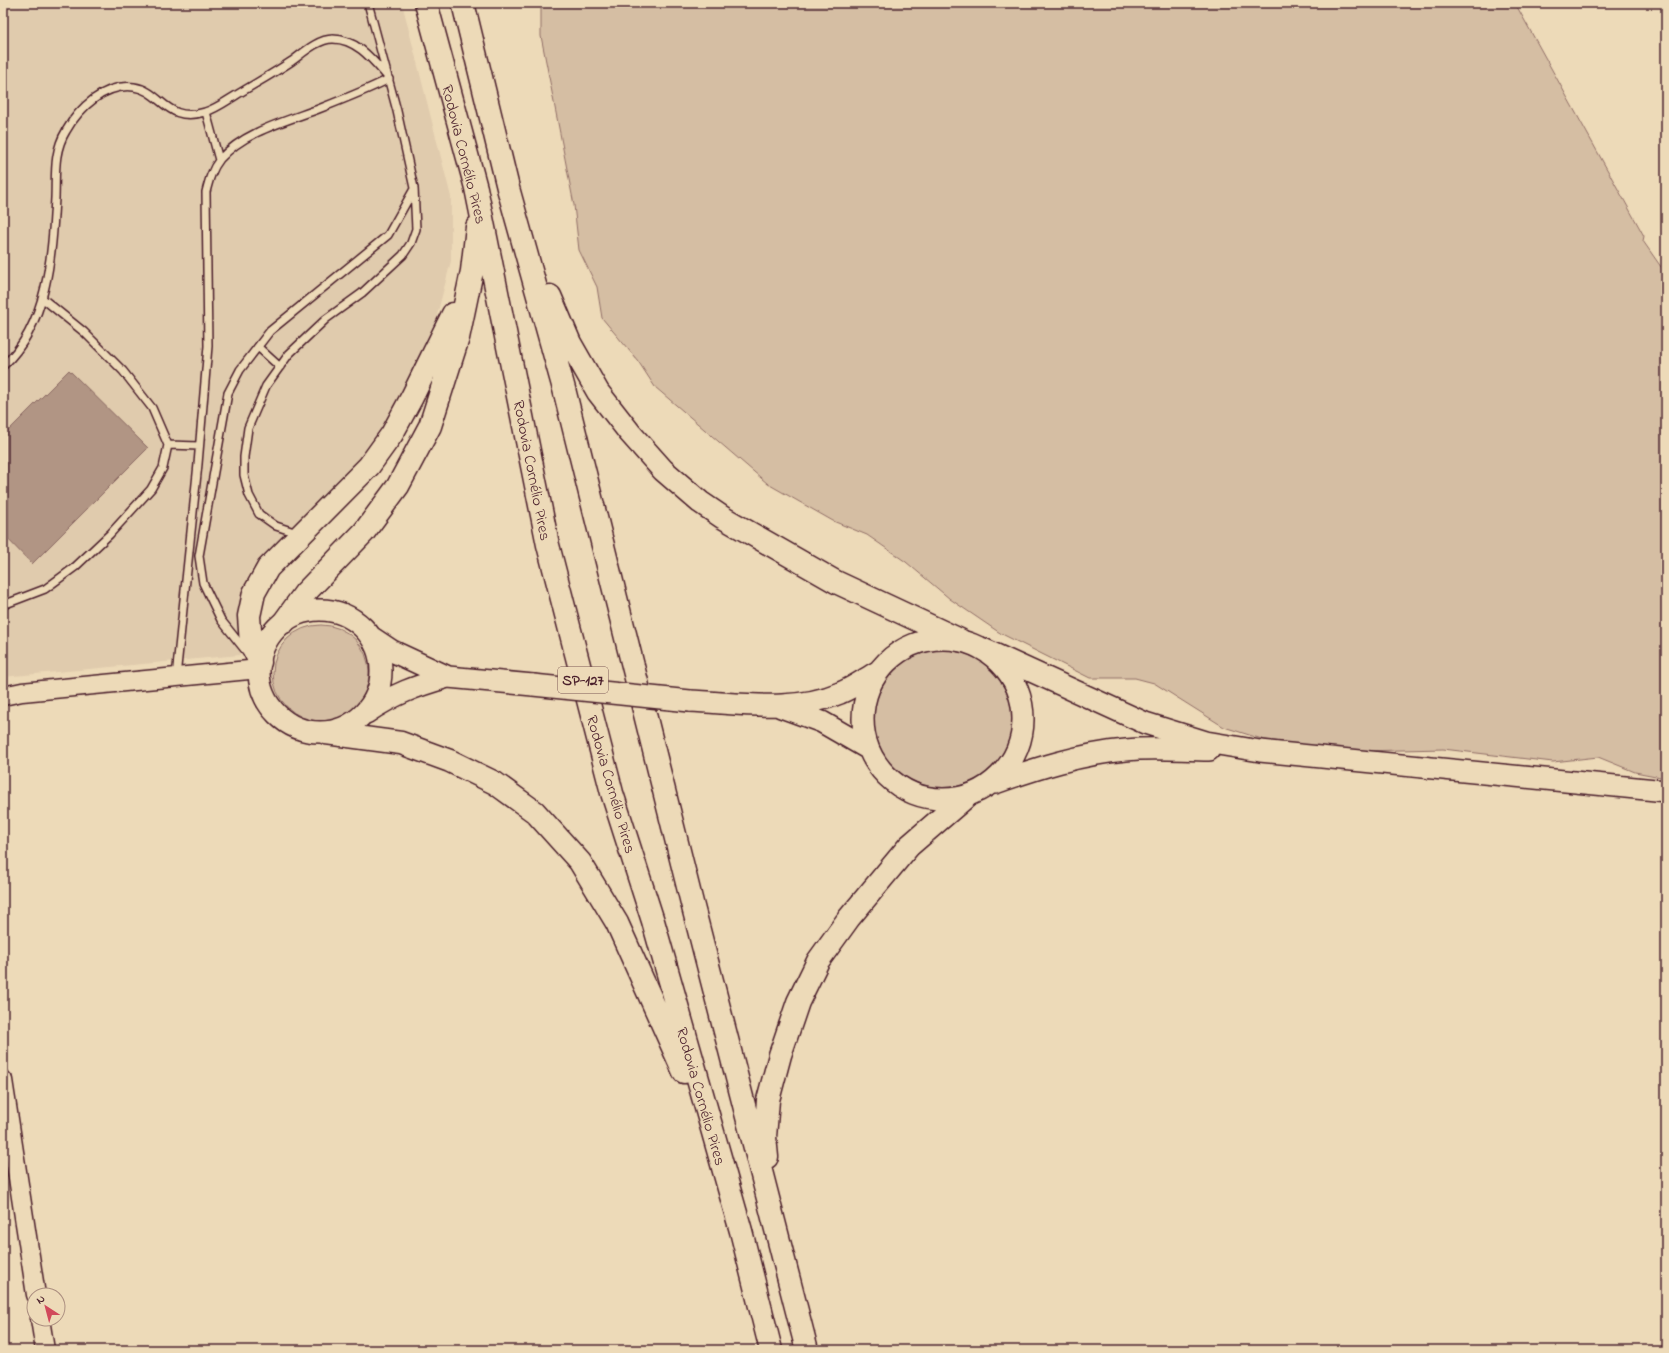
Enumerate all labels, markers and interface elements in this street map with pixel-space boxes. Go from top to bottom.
street label: Rodovia Cornélio Pires [434,82,492,227]
street label: Rodovia Cornélio Pires [506,398,556,543]
road number: SP-127 [558,667,608,693]
street label: Rodovia Cornélio Pires [579,713,641,856]
street label: Rodovia Cornélio Pires [669,1025,731,1168]
north arrow [26,1287,66,1327]
text: N [33,1291,48,1308]

